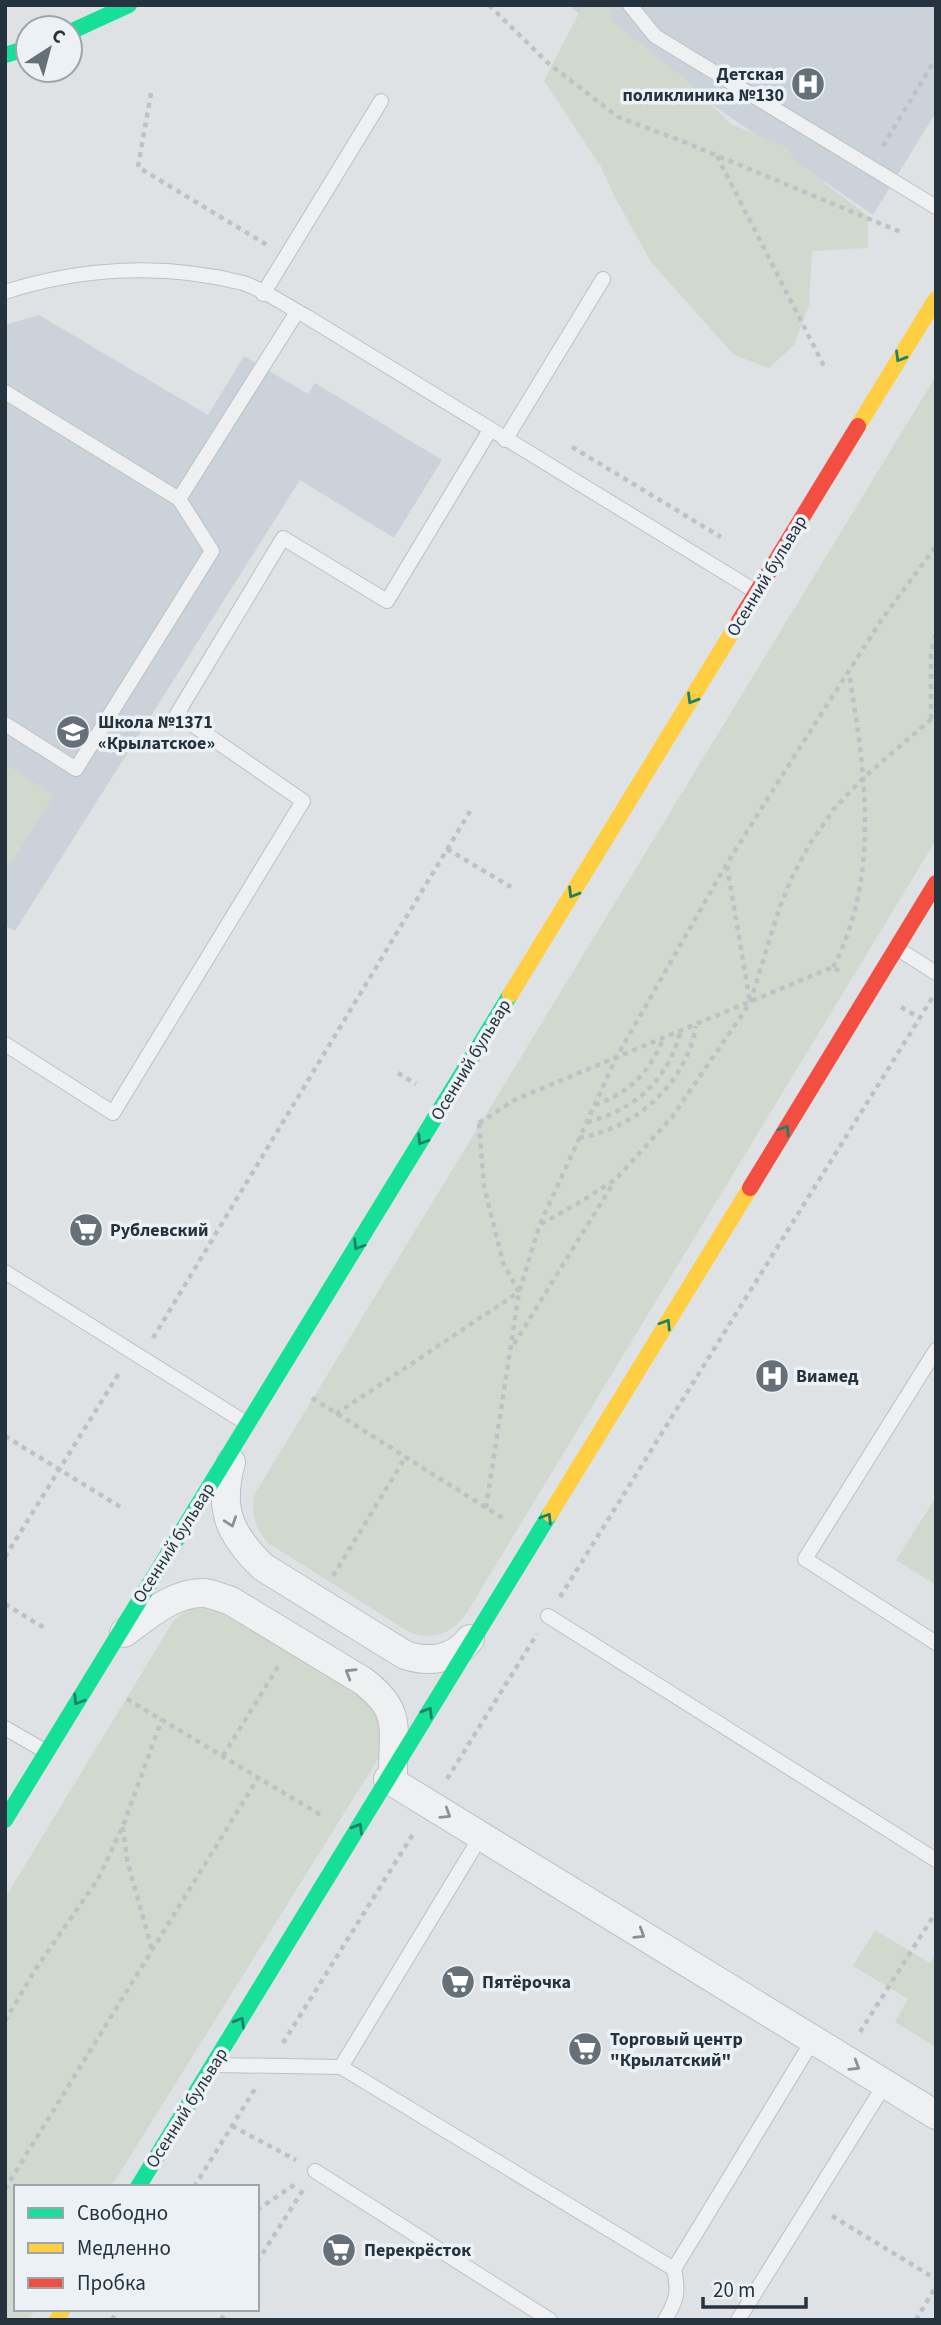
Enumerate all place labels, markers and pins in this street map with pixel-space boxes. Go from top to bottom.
place label: Детская поликлиника №130 [623,62,784,108]
hospital icon: Детская поликлиника №130 [789,65,827,103]
place label: Школа №1371 «Крылатское» [98,710,215,756]
school or university icon: Школа №1371 «Крылатское» [54,713,92,751]
supermarket icon: Рублевский [67,1211,105,1249]
place label: Рублевский [110,1218,208,1243]
hospital icon: Виамед [753,1357,791,1395]
place label: Виамед [796,1364,859,1389]
supermarket icon: Пятёрочка [439,1963,477,2001]
place label: Пятёрочка [482,1970,571,1995]
place label: Торговый центр "Крылатский" [610,2027,743,2073]
supermarket icon: Торговый центр "Крылатский" [566,2030,604,2068]
supermarket icon: Перекрёсток [320,2231,358,2269]
place label: Перекрёсток [364,2238,471,2263]

